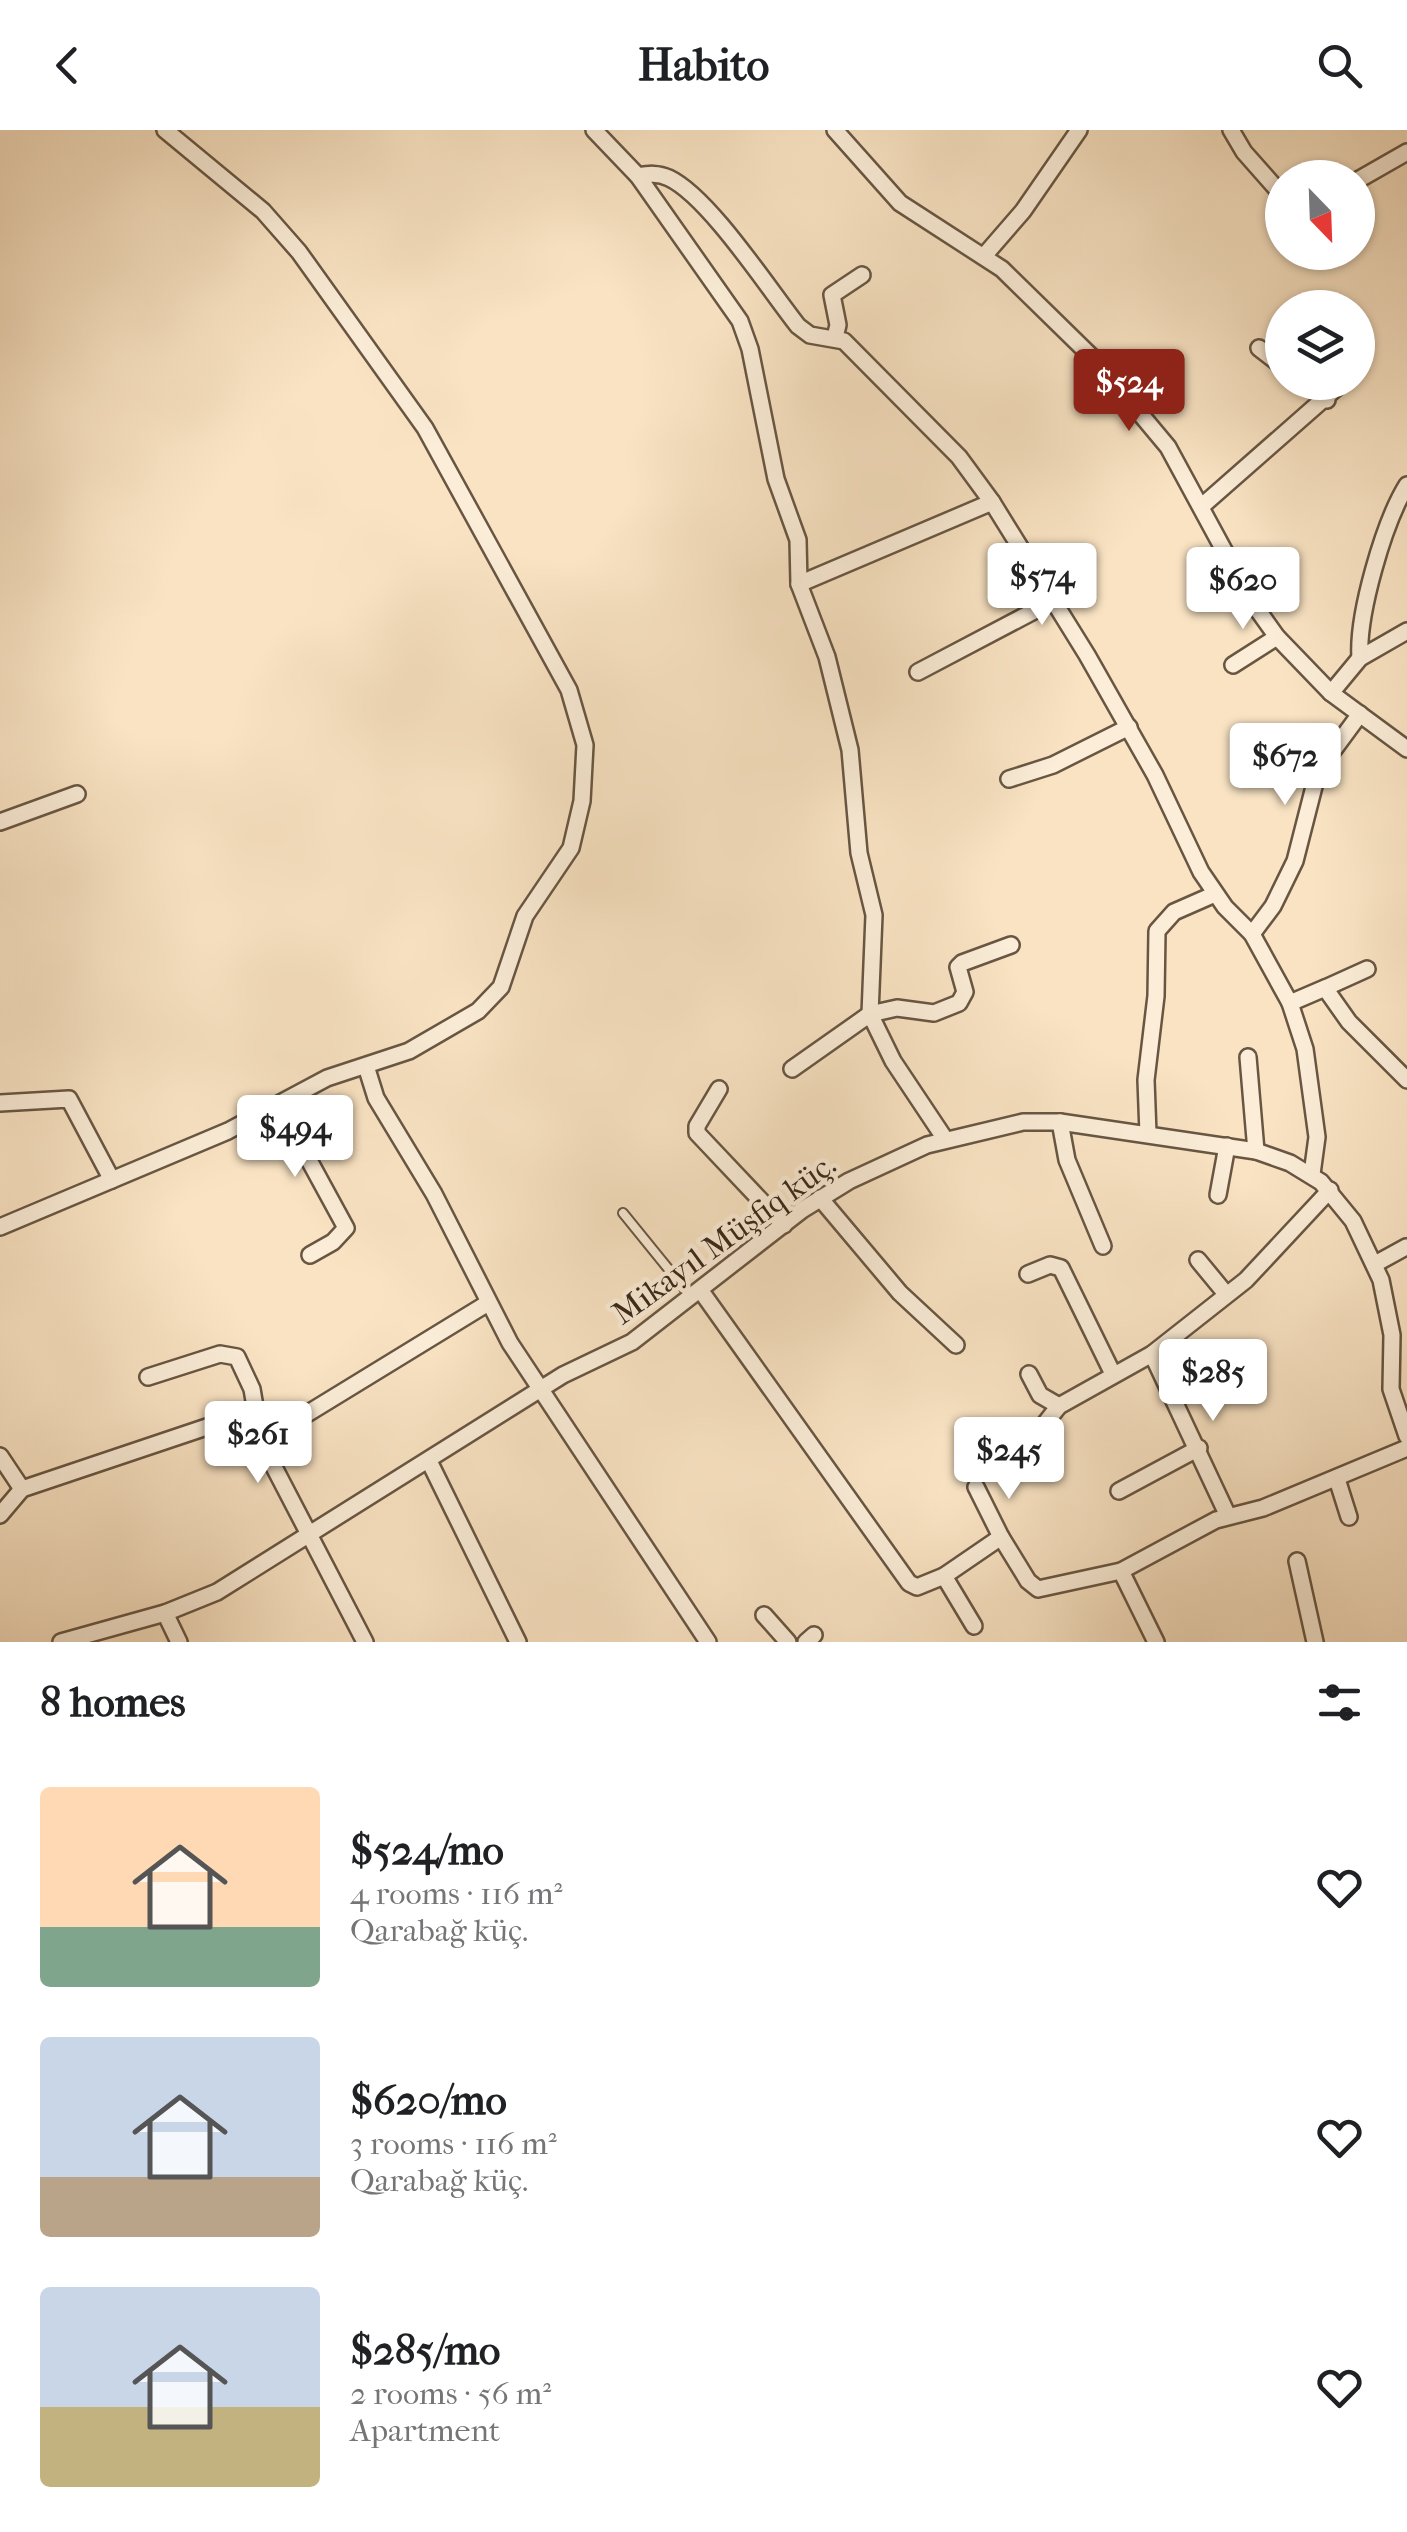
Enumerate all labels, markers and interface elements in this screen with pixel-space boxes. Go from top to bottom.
icon: back [40,38,95,93]
icon: search [1312,38,1367,93]
text: Habito [638,39,769,92]
north arrow [1265,160,1375,270]
map controls [1265,160,1375,400]
button: layers [1265,290,1375,400]
pin: $524 [1070,349,1188,434]
text: $524 [1096,363,1162,400]
pin: $574 [983,543,1101,628]
pin: $620 [1184,547,1302,632]
text: $574 [1010,557,1074,594]
text: $620 [1208,561,1278,598]
pin: $672 [1226,723,1344,808]
text: $672 [1252,737,1318,774]
pin: $494 [236,1095,354,1180]
text: $494 [259,1109,331,1146]
street label: Mikayıl Müşfiq küç. [605,1146,843,1332]
pin: $285 [1154,1339,1272,1424]
text: $285 [1181,1353,1245,1390]
pin: $261 [199,1401,317,1486]
text: $261 [227,1415,289,1452]
pin: $245 [950,1417,1068,1502]
text: $245 [976,1431,1042,1468]
icon: filters [1312,1675,1367,1730]
text: 8 homes [40,1678,186,1727]
text: $524/mo [350,1826,504,1875]
icon: home [120,1827,240,1947]
icon: heart [1312,1860,1367,1915]
text: 4 rooms · 116 m² [350,1875,563,1912]
text: Qarabağ küç. [350,1912,528,1949]
text: $620/mo [350,2076,507,2125]
icon: home [120,2077,240,2197]
icon: heart [1312,2110,1367,2165]
text: 3 rooms · 116 m² [350,2125,557,2162]
text: Qarabağ küç. [350,2162,528,2199]
text: $285/mo [350,2326,500,2375]
icon: home [120,2327,240,2447]
icon: heart [1312,2360,1367,2415]
text: 2 rooms · 56 m² [350,2375,551,2412]
text: Apartment [350,2412,500,2449]

